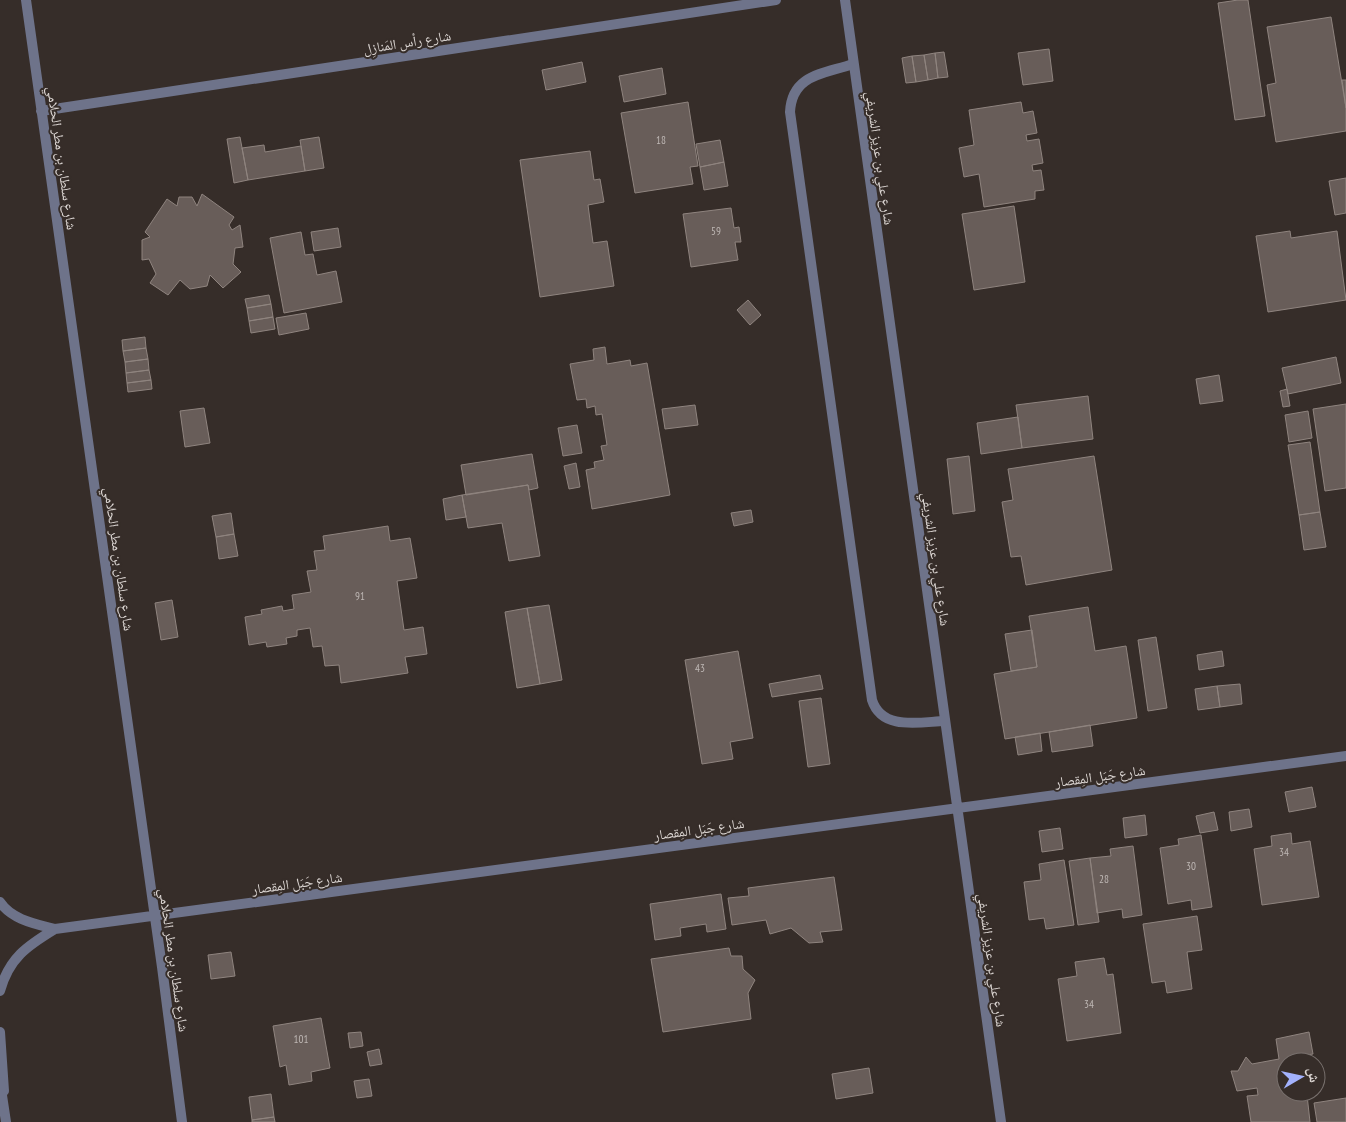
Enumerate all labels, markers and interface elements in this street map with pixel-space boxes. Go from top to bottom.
street label: شارع رأس المَنازِل [362,26,453,60]
street label: شارع سلطان بن مطر الحلامي [40,85,81,231]
street label: شارع علي بن عزيز الشريفي [859,90,898,226]
house number: 18 [656,133,666,147]
house number: 59 [711,224,721,238]
street label: شارع سلطان بن مطر الحلامي [97,486,138,632]
street label: شارع علي بن عزيز الشريفي [915,491,954,627]
house number: 91 [355,589,365,603]
house number: 43 [695,661,705,675]
street label: شارع جَبَل المِقصار [1053,761,1147,792]
street label: شارع جَبَل المِقصار [652,814,746,845]
house number: 34 [1279,845,1289,859]
house number: 30 [1186,859,1196,873]
street label: شارع جَبَل المِقصار [250,868,344,899]
house number: 28 [1099,872,1109,886]
street label: شارع سلطان بن مطر الحلامي [152,887,193,1033]
street label: شارع علي بن عزيز الشريفي [971,892,1010,1028]
house number: 34 [1084,997,1094,1011]
house number: 101 [294,1032,308,1046]
north arrow [1276,1052,1326,1102]
text: ش [1304,1066,1324,1084]

